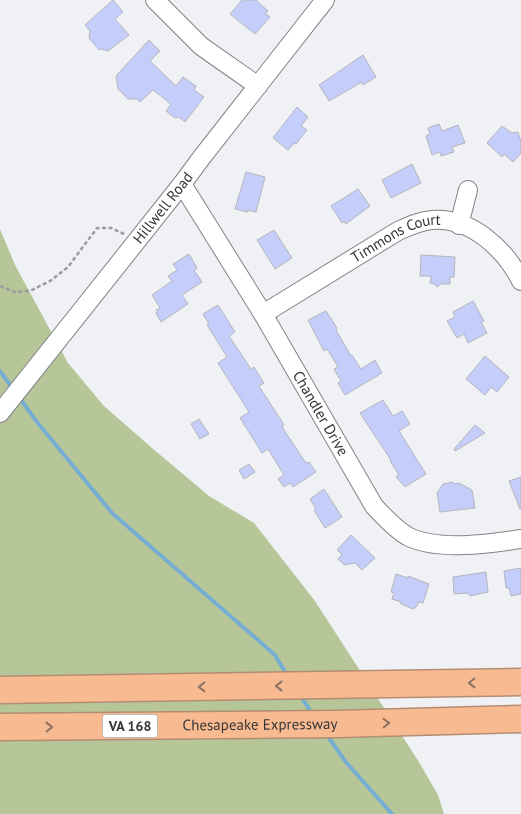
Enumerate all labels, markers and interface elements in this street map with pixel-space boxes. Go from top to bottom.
street label: Hillwell Road [128,168,197,247]
street label: Timmons Court [347,210,441,267]
street label: Chandler Drive [289,367,353,459]
one-way arrow [468,677,476,688]
one-way arrow [275,681,283,691]
one-way arrow [198,682,206,692]
road number: VA 168 [102,714,158,738]
street label: Chesapeake Expressway [182,714,337,734]
one-way arrow [382,717,390,728]
one-way arrow [45,722,53,732]

